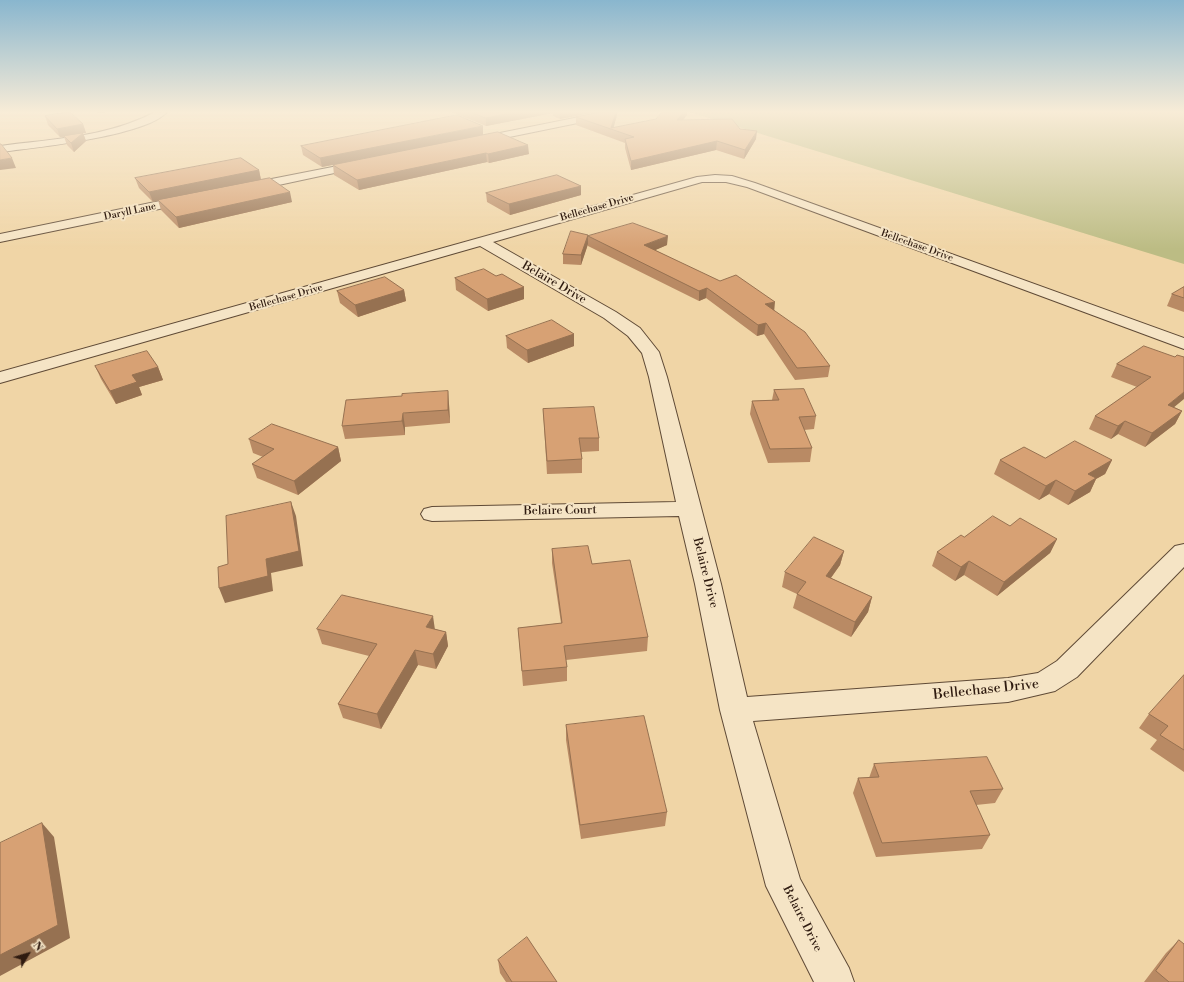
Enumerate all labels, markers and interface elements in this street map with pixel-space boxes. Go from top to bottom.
street label: Bellechase Drive [559,192,635,224]
street label: Daryll Lane [103,201,157,223]
street label: Bellechase Drive [879,227,955,265]
street label: Belaire Drive [519,259,589,307]
street label: Bellechase Drive [248,282,324,314]
street label: Belaire Court [523,503,597,519]
street label: Belaire Drive [689,536,721,610]
street label: Bellechase Drive [932,676,1040,704]
street label: Belaire Drive [779,884,825,954]
north arrow [8,934,48,974]
text: N [29,939,46,954]

